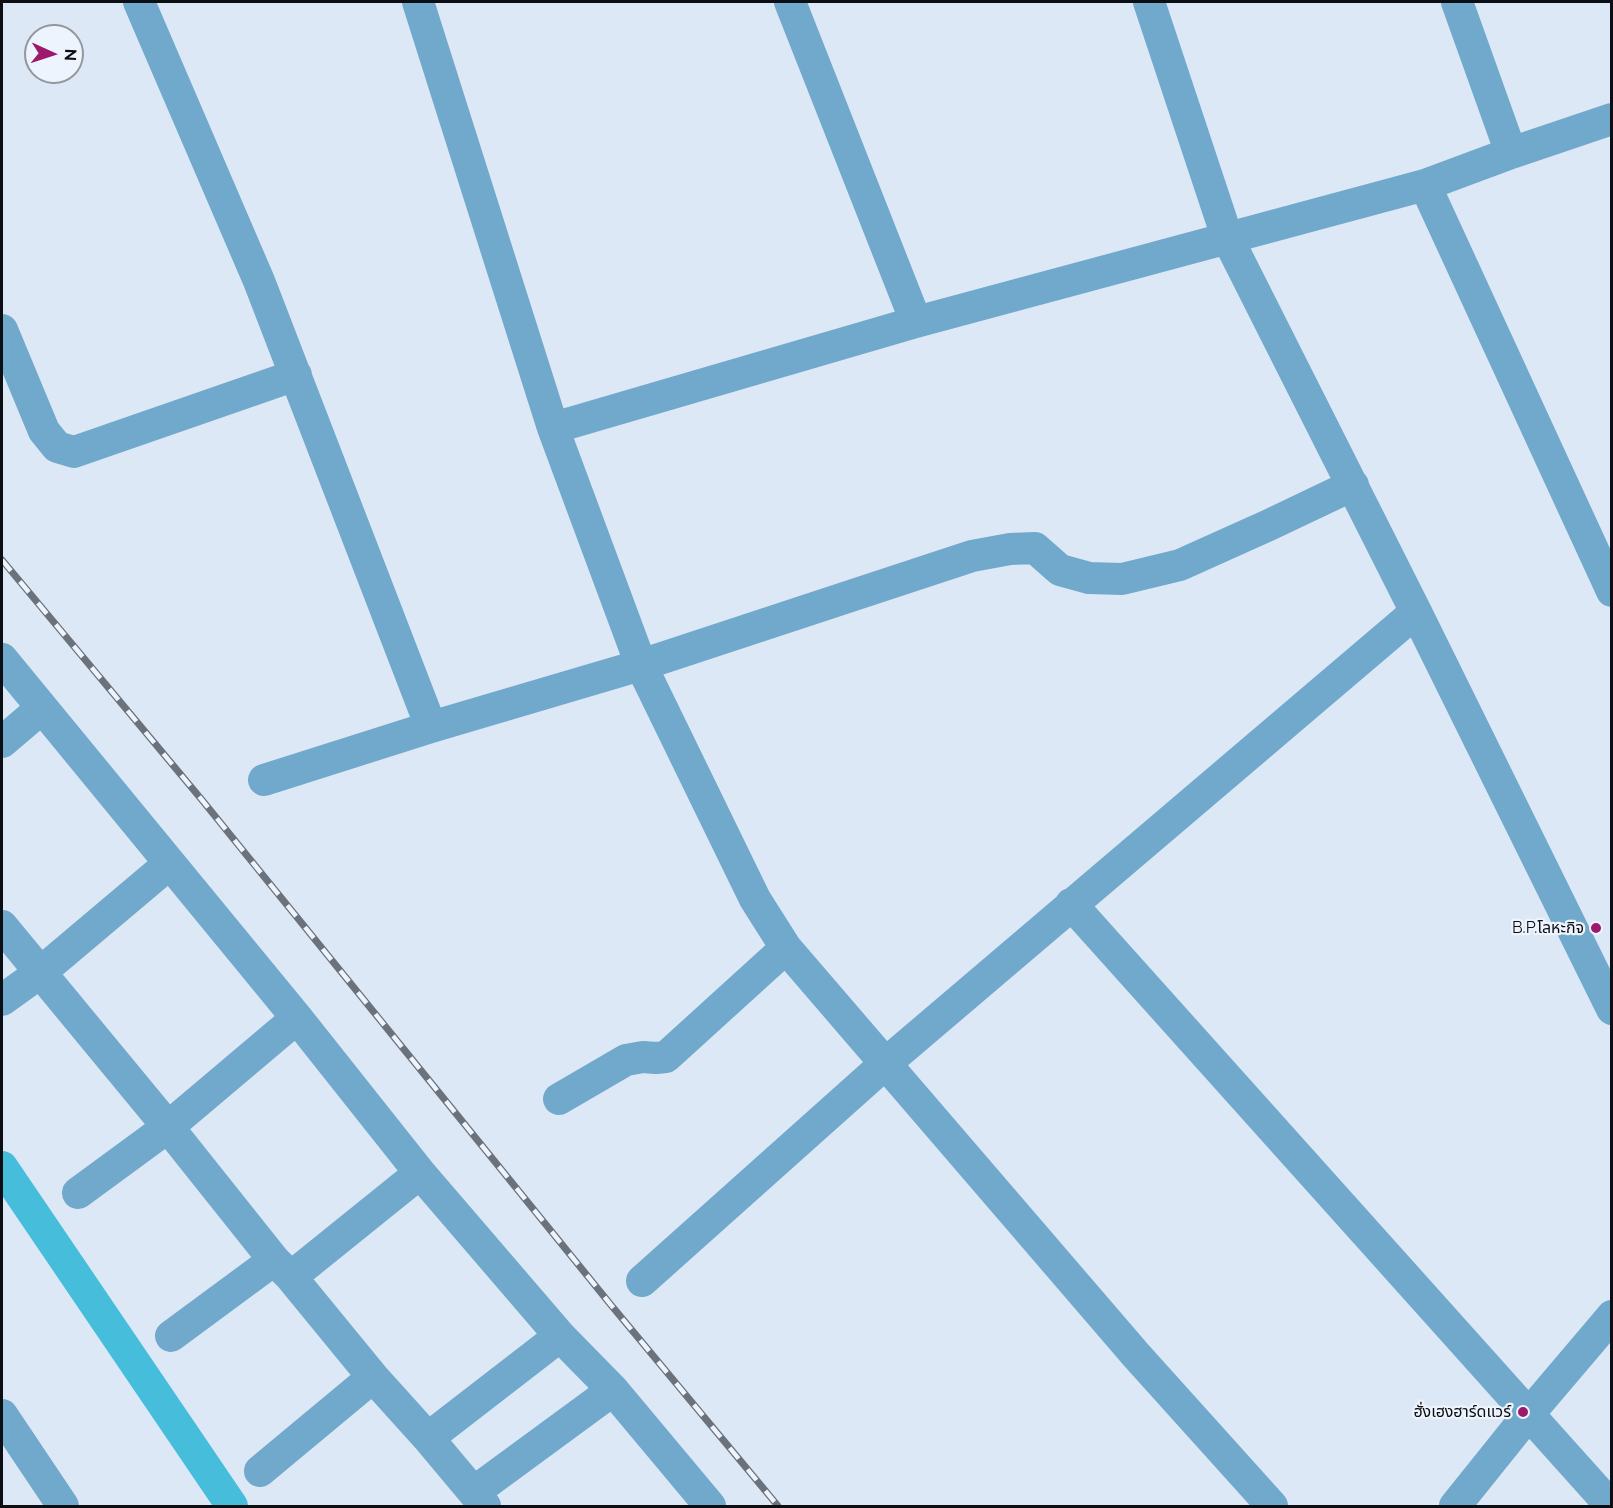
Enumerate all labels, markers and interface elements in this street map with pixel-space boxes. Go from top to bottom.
north arrow [24,24,84,84]
text: N [61,48,80,61]
place label: B.P.โลหะกิจ [1512,918,1584,938]
marker: B.P.โลหะกิจ [1589,921,1603,935]
place label: ฮั่งเฮงฮาร์ดแวร์ [1414,1402,1511,1422]
marker: ฮั่งเฮงฮาร์ดแวร์ [1516,1405,1530,1419]

